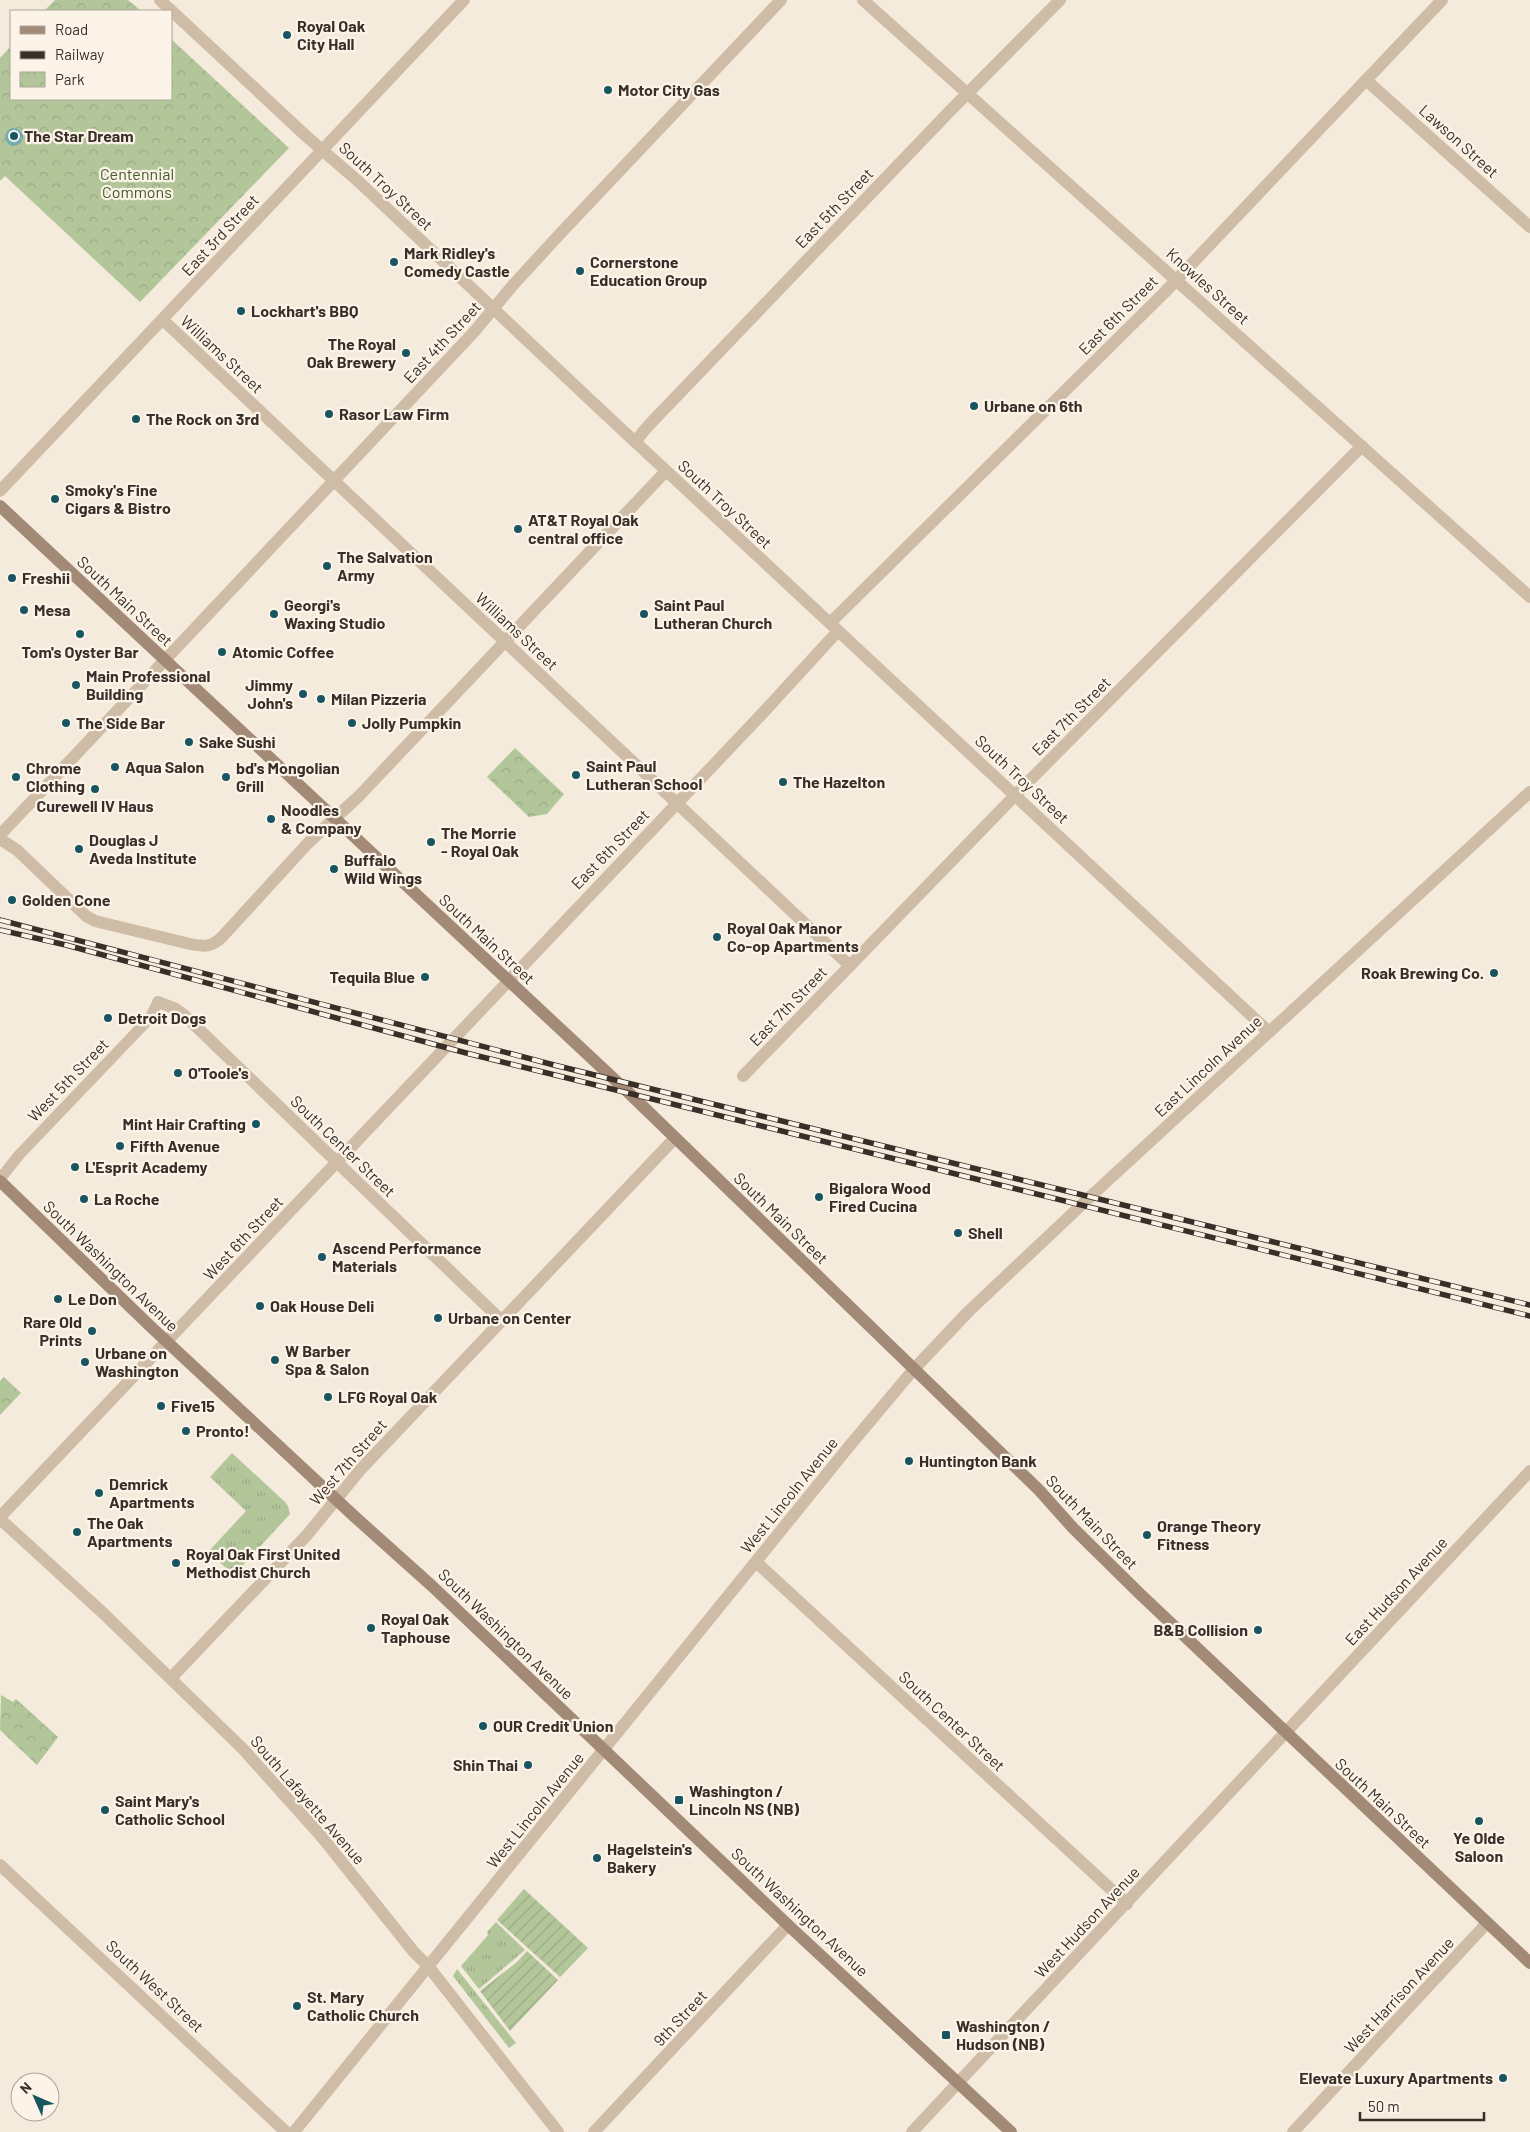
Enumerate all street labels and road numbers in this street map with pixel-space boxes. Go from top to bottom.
street label: Lawson Street [1416,100,1503,181]
street label: South Troy Street [336,137,437,234]
street label: East 5th Street [791,164,877,252]
street label: East 3rd Street [177,190,262,279]
street label: Knowles Street [1163,243,1254,328]
street label: East 6th Street [1074,271,1161,358]
street label: East 4th Street [399,297,484,386]
street label: Williams Street [177,311,267,397]
street label: South Troy Street [675,455,776,552]
street label: South Main Street [74,552,177,650]
street label: Williams Street [472,588,562,674]
street label: East 7th Street [1027,672,1114,759]
street label: South Troy Street [972,730,1073,827]
street label: East 6th Street [567,805,653,893]
street label: South Main Street [436,890,539,988]
street label: East 7th Street [745,962,830,1049]
street label: East Lincoln Avenue [1150,1011,1265,1120]
street label: West 5th Street [23,1034,112,1125]
street label: South Center Street [287,1091,400,1200]
street label: South Main Street [730,1168,832,1267]
street label: West 6th Street [199,1192,286,1284]
street label: South Washington Avenue [40,1196,183,1335]
street label: West 7th Street [305,1415,390,1508]
street label: West Lincoln Avenue [736,1433,841,1556]
street label: South Main Street [1043,1471,1142,1573]
street label: East Hudson Avenue [1340,1532,1451,1649]
street label: South Washington Avenue [435,1564,578,1703]
street label: South Center Street [895,1667,1009,1775]
street label: South Lafayette Avenue [247,1731,370,1868]
street label: West Lincoln Avenue [482,1748,587,1871]
street label: South Main Street [1332,1754,1435,1852]
street label: South Washington Avenue [728,1843,873,1980]
street label: West Hudson Avenue [1030,1862,1143,1981]
street label: West Harrison Avenue [1340,1933,1457,2057]
street label: South West Street [103,1936,208,2036]
street label: 9th Street [649,1986,710,2050]

